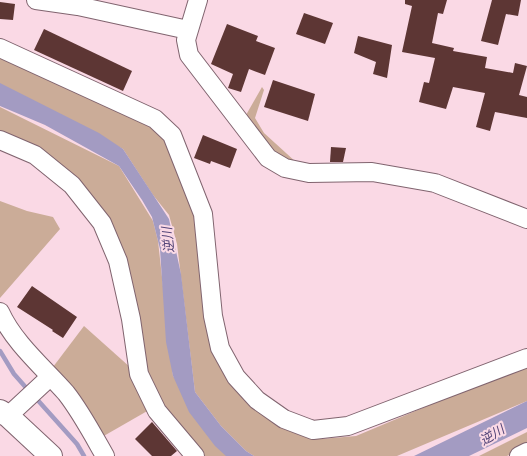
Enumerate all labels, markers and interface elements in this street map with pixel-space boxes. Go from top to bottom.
water label: 逆川 [159,224,177,254]
water label: 逆川 [477,421,509,448]

